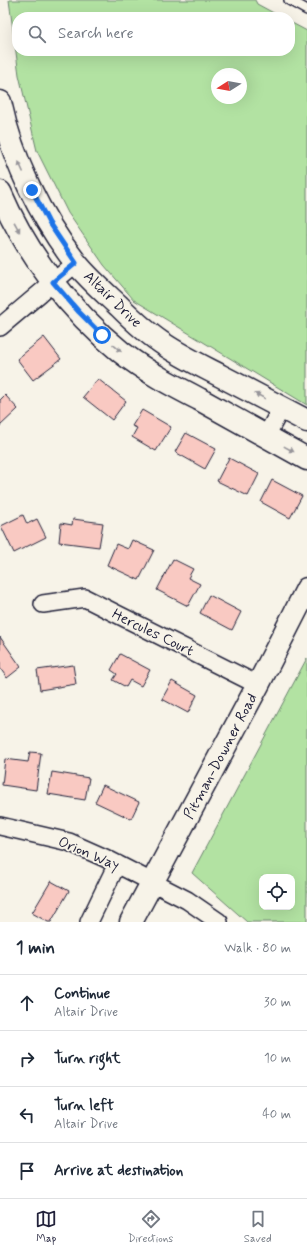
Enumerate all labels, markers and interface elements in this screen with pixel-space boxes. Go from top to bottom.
search box [12,12,295,56]
icon: search [26,23,48,45]
text: Search here [58,24,134,44]
north arrow [211,68,247,104]
one-way arrow [18,161,24,172]
route end [23,181,41,199]
one-way arrow [14,221,20,233]
street label: Altair Drive [79,267,146,333]
route start [93,326,111,344]
one-way arrow [112,344,123,353]
one-way arrow [254,393,266,399]
one-way arrow [284,446,295,453]
street label: Hercules Court [108,604,197,662]
street label: Pitman-Downer Road [179,690,263,823]
street label: Orion Way [55,832,122,876]
map controls [259,874,295,910]
button: locate [259,874,295,910]
text: 1 min [16,937,55,959]
text: Walk · 80 m [224,940,291,957]
text: Continue [54,984,110,1004]
icon: ahead [16,992,38,1014]
text: 30 m [264,994,291,1011]
text: Altair Drive [54,1004,118,1021]
icon: right [16,1048,38,1070]
text: Turn right [54,1049,121,1069]
text: 10 m [264,1050,291,1067]
text: Turn left [54,1096,114,1116]
icon: left [16,1104,38,1126]
text: 40 m [262,1106,291,1123]
text: Altair Drive [54,1116,118,1133]
icon: arrive [16,1160,38,1182]
text: Arrive at destination [54,1161,183,1181]
tab: Map [35,1208,57,1246]
tab: Directions [128,1208,173,1246]
tab: Saved [244,1208,272,1246]

